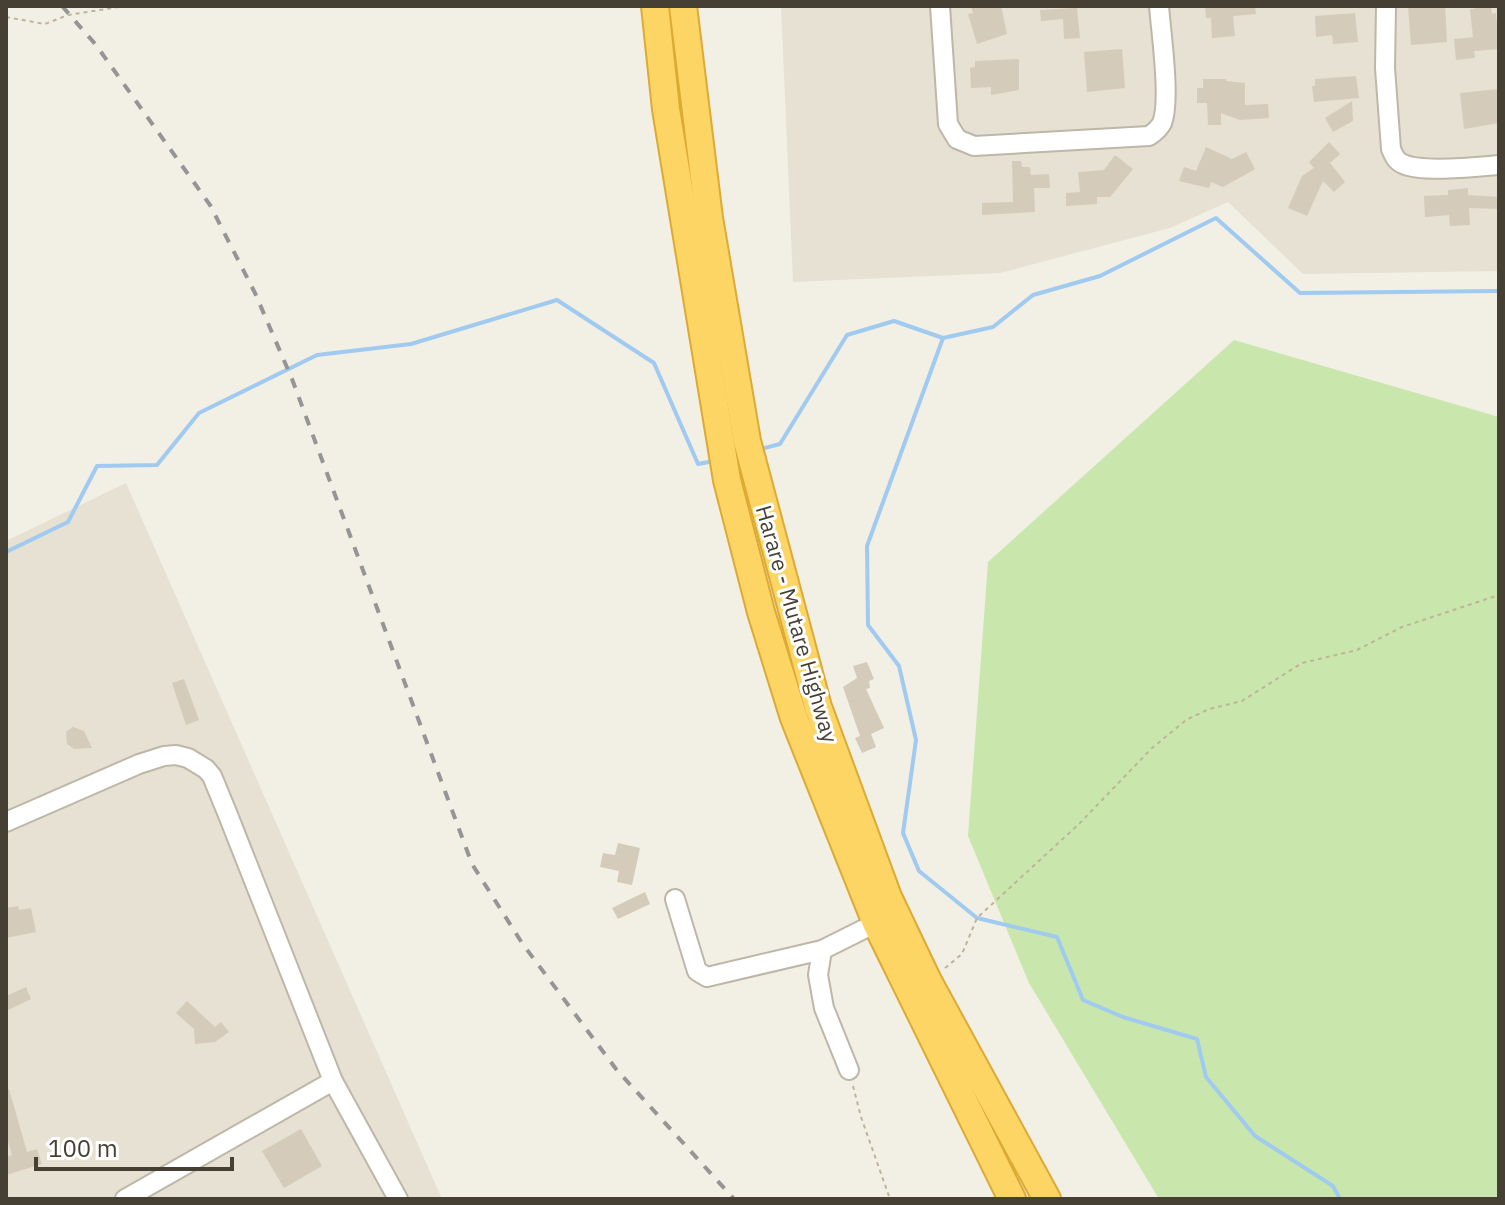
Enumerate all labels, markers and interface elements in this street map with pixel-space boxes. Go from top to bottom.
street label: Harare - Mutare Highway [750,502,845,746]
scale bar [36,1121,232,1171]
text: 100 m [48,1132,118,1164]

